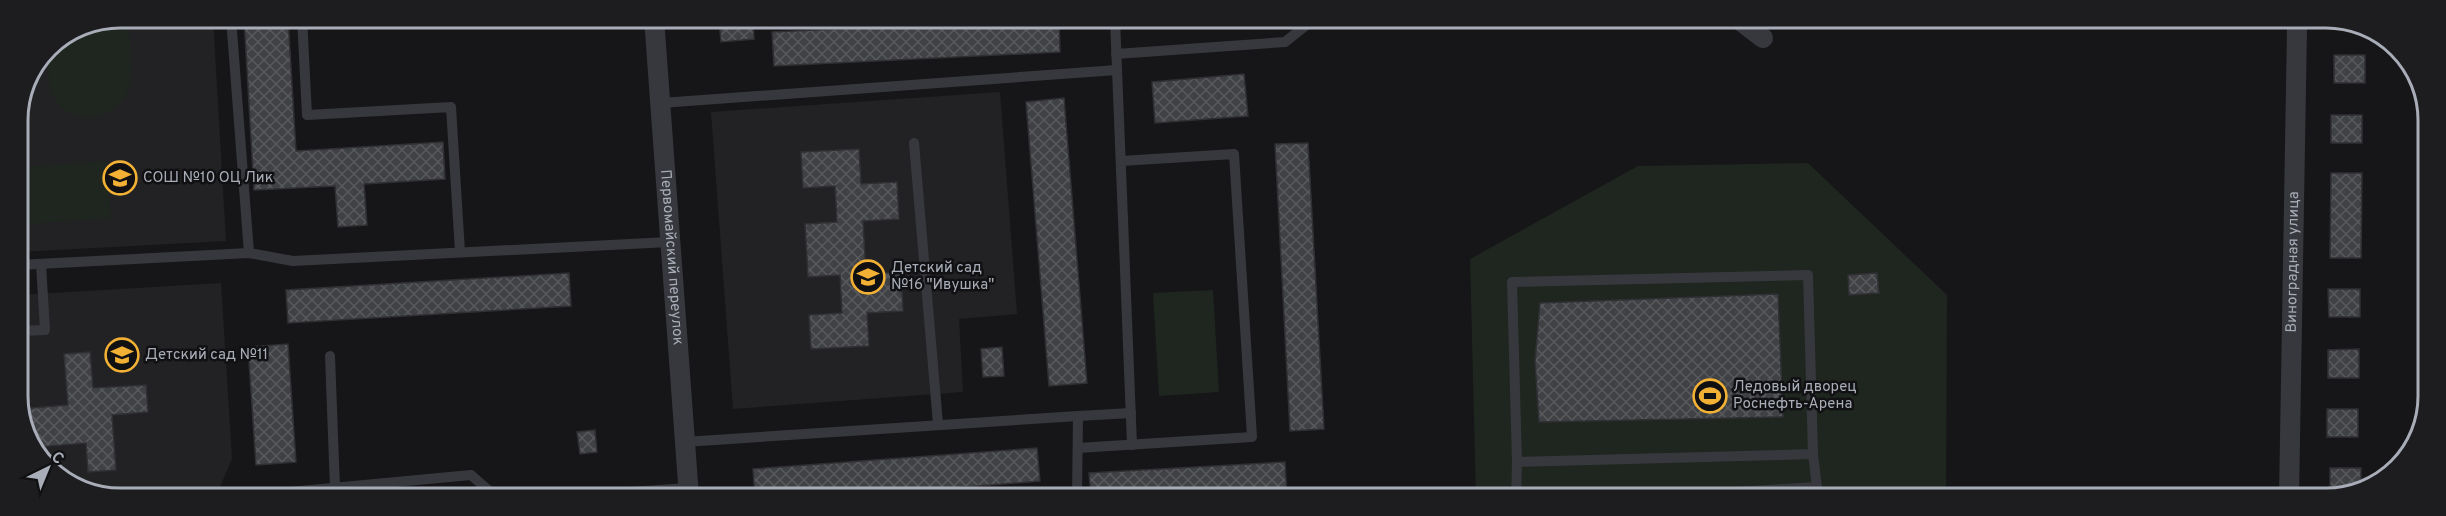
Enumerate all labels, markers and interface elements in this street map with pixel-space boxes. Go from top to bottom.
school or university icon: СОШ №10 ОЦ Лик [102,160,138,196]
place label: СОШ №10 ОЦ Лик [143,169,273,188]
street label: Первомайский переулок [656,169,687,346]
street label: Виноградная улица [2282,191,2304,333]
school or university icon: Детский сад №16 "Ивушка" [850,259,886,295]
place label: Детский сад №16 "Ивушка" [891,259,994,295]
school or university icon: Детский сад №11 [104,337,140,373]
place label: Детский сад №11 [145,346,268,365]
sports icon: Ледовый дворец Роснефть-Арена [1692,378,1728,414]
place label: Ледовый дворец Роснефть-Арена [1733,378,1857,414]
north arrow [18,438,78,498]
text: С [46,448,67,469]

